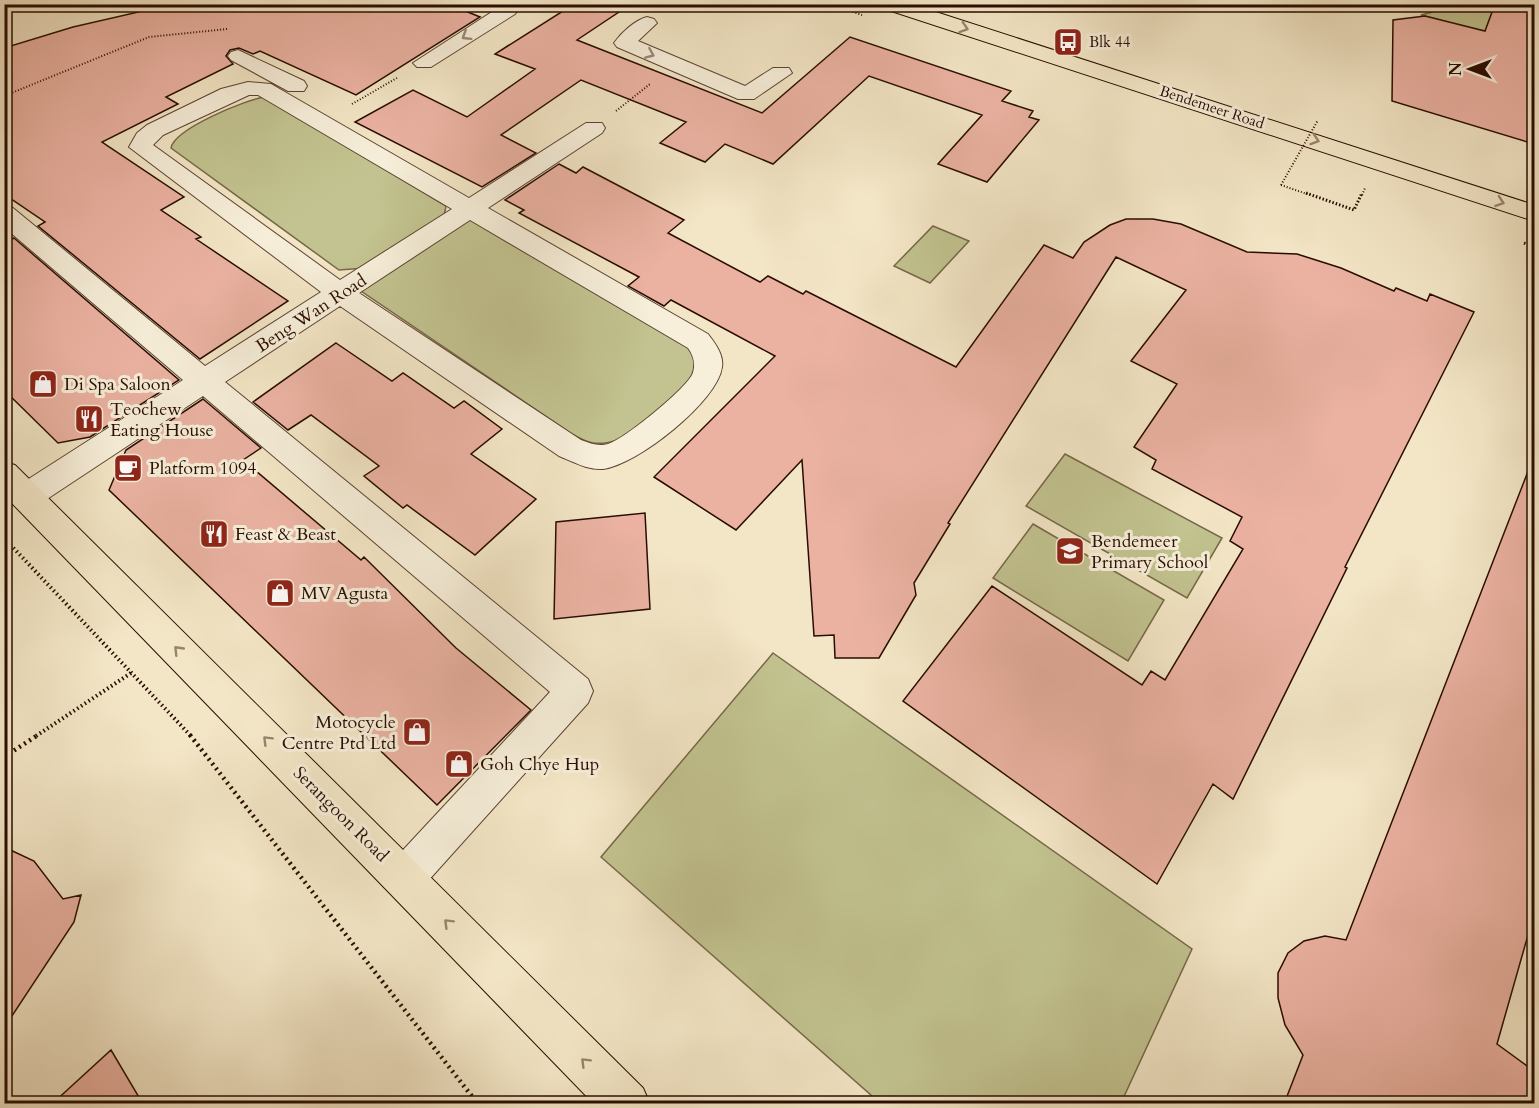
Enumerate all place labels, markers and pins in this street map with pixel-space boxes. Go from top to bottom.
bus stop icon: Blk 44 [1052,26,1084,58]
place label: Blk 44 [1089,32,1131,52]
shop icon: Di Spa Saloon [27,368,59,400]
place label: Di Spa Saloon [64,372,172,397]
place label: Teochew Eating House [110,397,214,443]
restaurant icon: Teochew Eating House [73,403,105,435]
cafe icon: Platform 1094 [112,452,144,484]
place label: Platform 1094 [149,456,256,481]
restaurant icon: Feast & Beast [198,518,230,550]
place label: Feast & Beast [235,522,336,547]
place label: Bendemeer Primary School [1091,529,1209,575]
school or university icon: Bendemeer Primary School [1054,535,1086,567]
shop icon: MV Agusta [264,577,296,609]
place label: MV Agusta [301,581,388,606]
place label: Motocycle Centre Ptd Ltd [282,710,396,756]
shop icon: Motocycle Centre Ptd Ltd [401,716,433,748]
shop icon: Goh Chye Hup [443,748,475,780]
place label: Goh Chye Hup [480,752,599,777]

